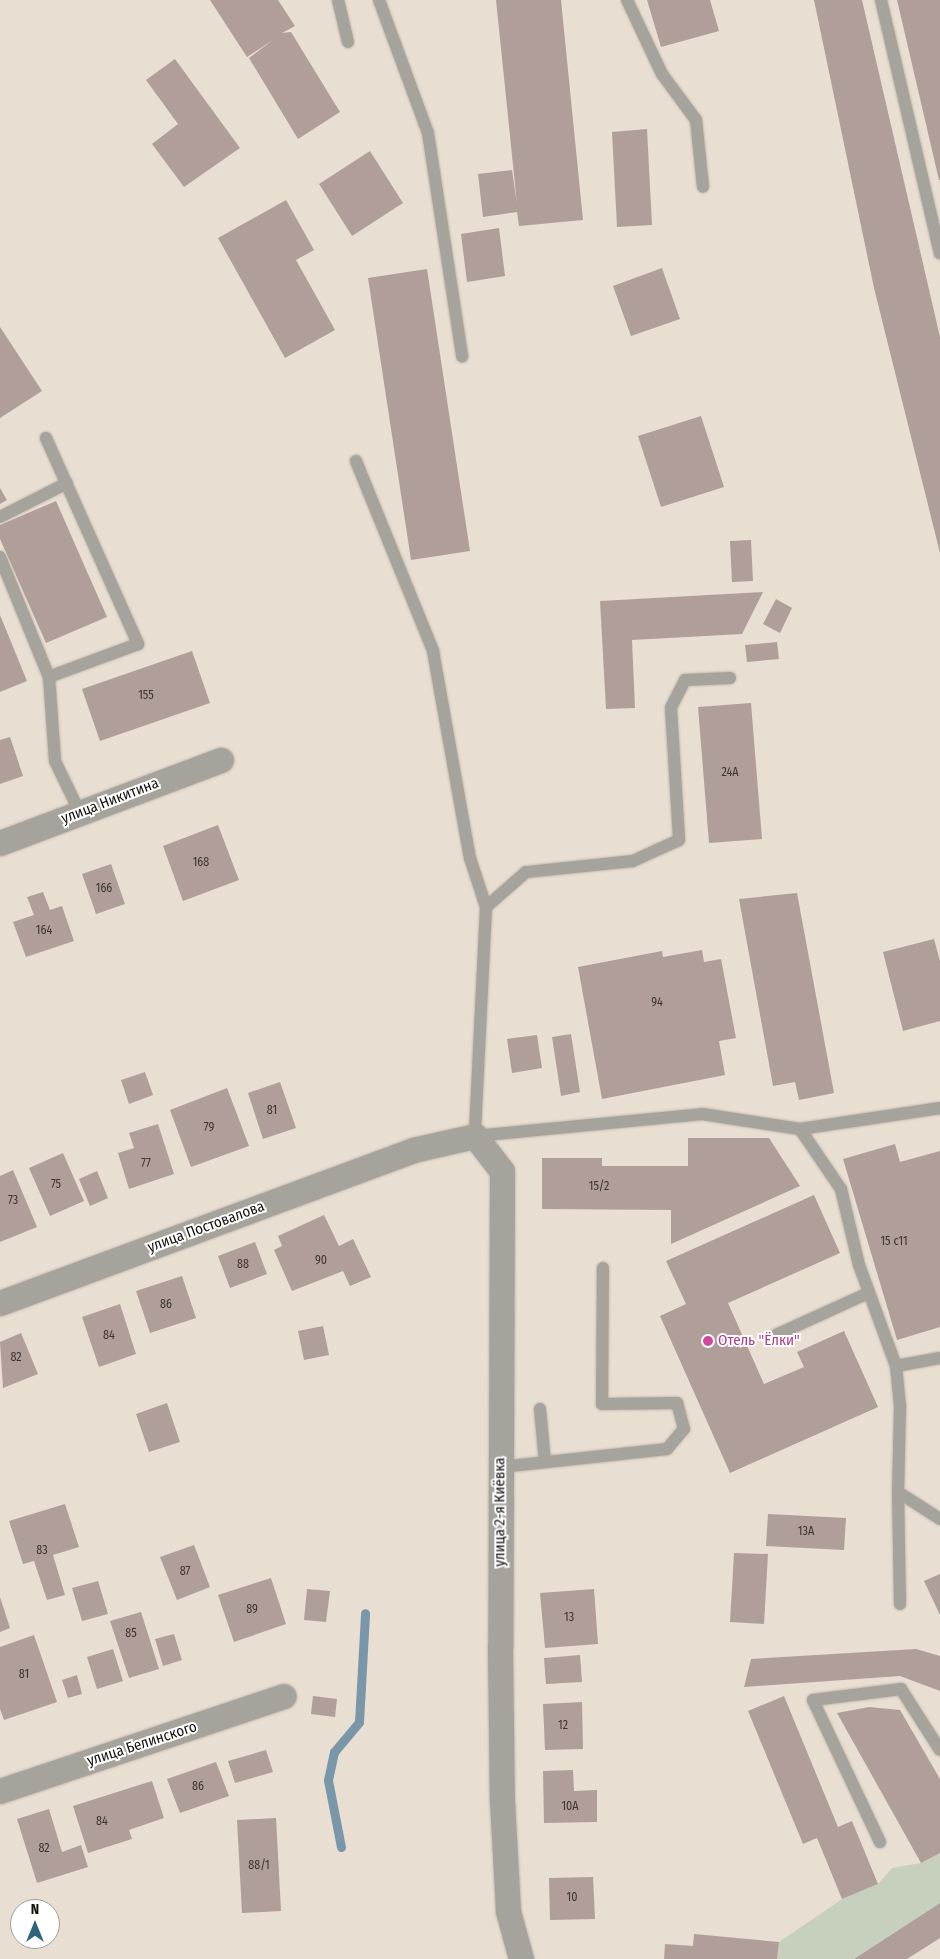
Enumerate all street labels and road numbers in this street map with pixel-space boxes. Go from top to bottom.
street label: улица Никитина [59,774,161,828]
street label: улица Постовалова [145,1197,267,1257]
street label: улица 2-я Киёвка [491,1457,509,1567]
street label: улица Белинского [85,1718,199,1770]

